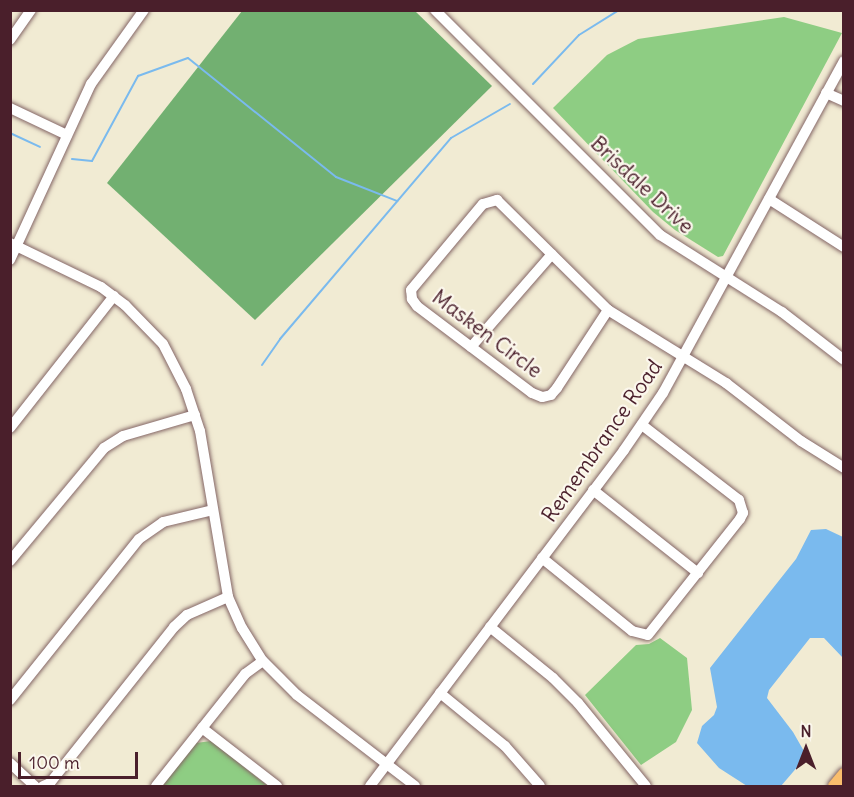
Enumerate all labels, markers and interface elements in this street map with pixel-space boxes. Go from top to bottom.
street label: Brisdale Drive [585,131,699,239]
street label: Masken Circle [427,284,547,384]
street label: Remembrance Road [537,355,667,527]
north arrow [776,719,836,779]
text: N [800,721,812,741]
scale bar [21,740,141,778]
text: 100 m [29,751,80,774]

